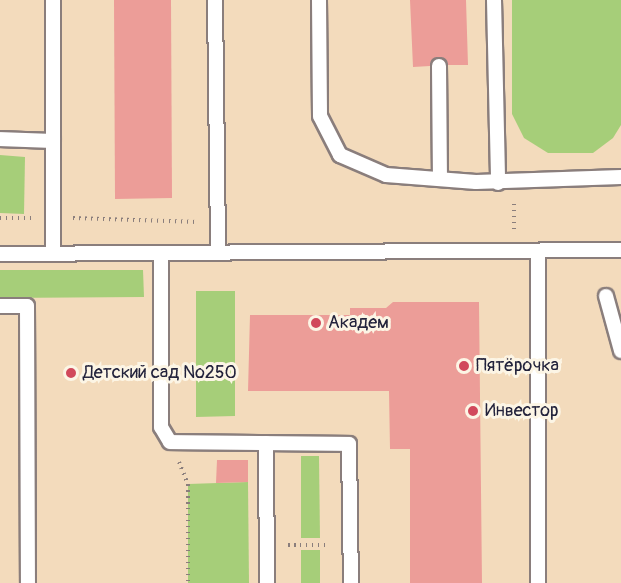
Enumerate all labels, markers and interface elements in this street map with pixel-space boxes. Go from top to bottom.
place label: Академ [328,312,389,334]
marker: Академ [309,316,323,330]
place label: Пятёрочка [476,355,559,377]
marker: Пятёрочка [457,359,471,373]
place label: Детский сад №250 [83,362,237,384]
marker: Детский сад №250 [64,366,78,380]
place label: Инвестор [485,400,558,422]
marker: Инвестор [466,404,480,418]

